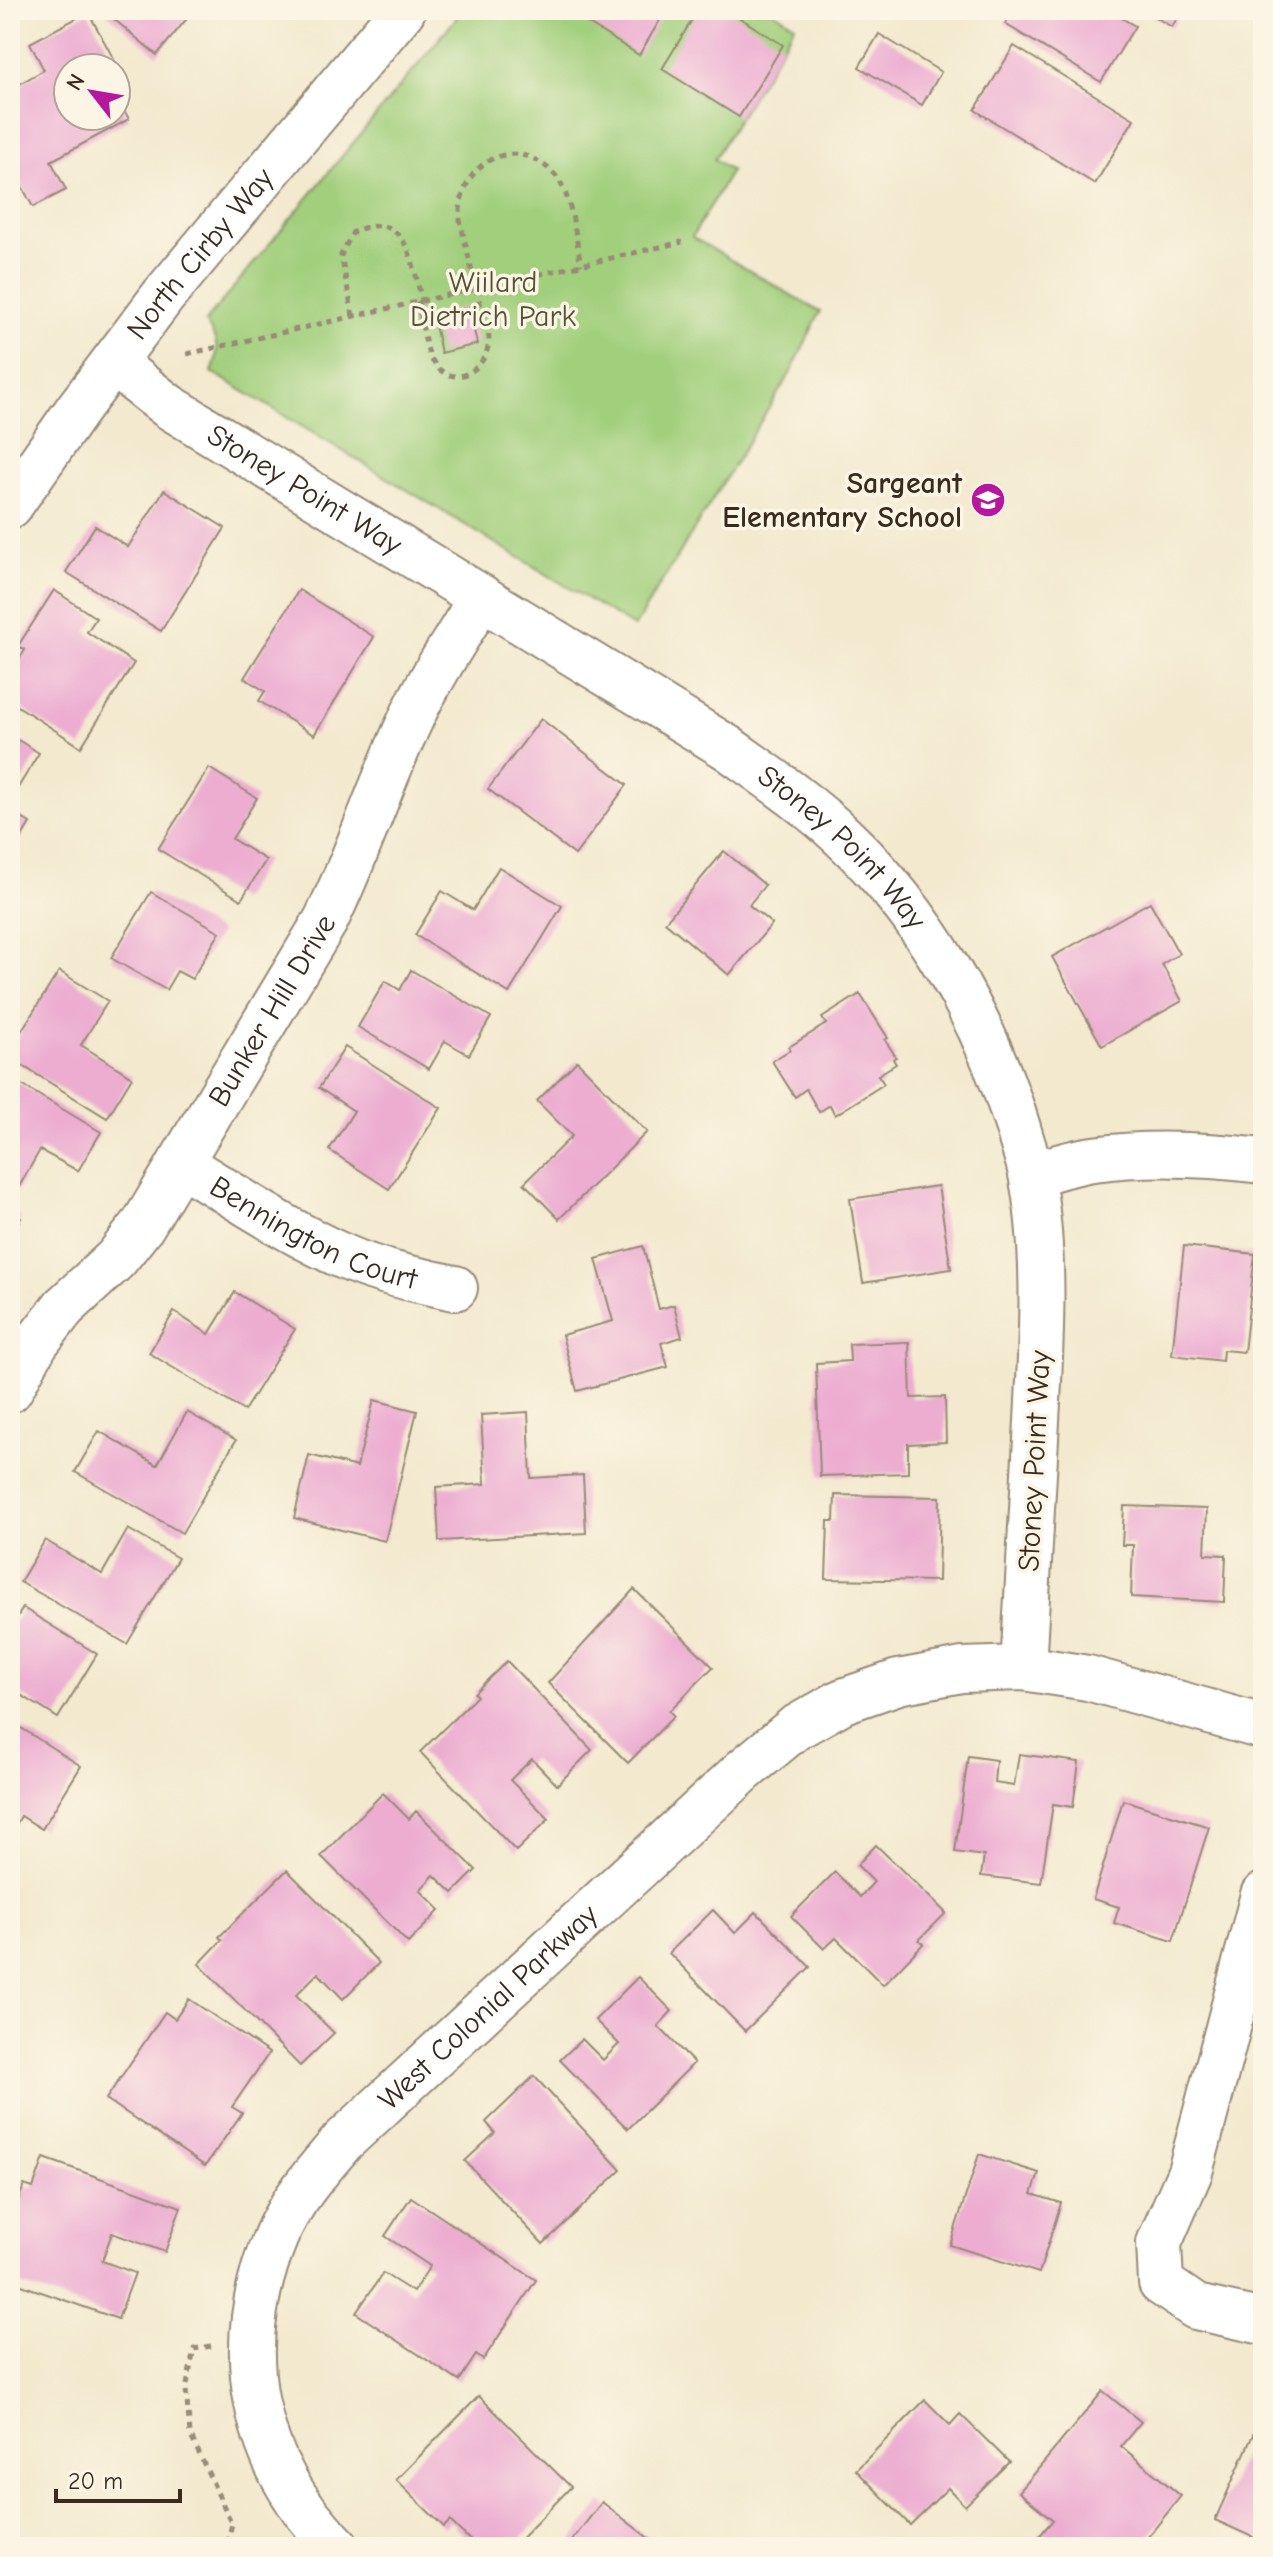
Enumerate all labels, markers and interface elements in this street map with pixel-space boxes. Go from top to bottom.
north arrow [52,52,132,132]
text: N [61,69,91,95]
street label: North Cirby Way [120,161,281,347]
park label: Wiilard Dietrich Park [410,265,576,334]
street label: Stoney Point Way [201,417,409,563]
place label: Sargeant Elementary School [722,466,963,535]
school or university icon: Sargeant Elementary School [969,481,1007,519]
street label: Stoney Point Way [751,758,934,937]
street label: Bunker Hill Drive [201,908,343,1113]
street label: Bennington Court [204,1169,422,1297]
street label: Stoney Point Way [1011,1349,1058,1573]
street label: West Colonial Parkway [371,1897,606,2117]
scale bar [56,2453,180,2503]
text: 20 m [68,2467,123,2495]

